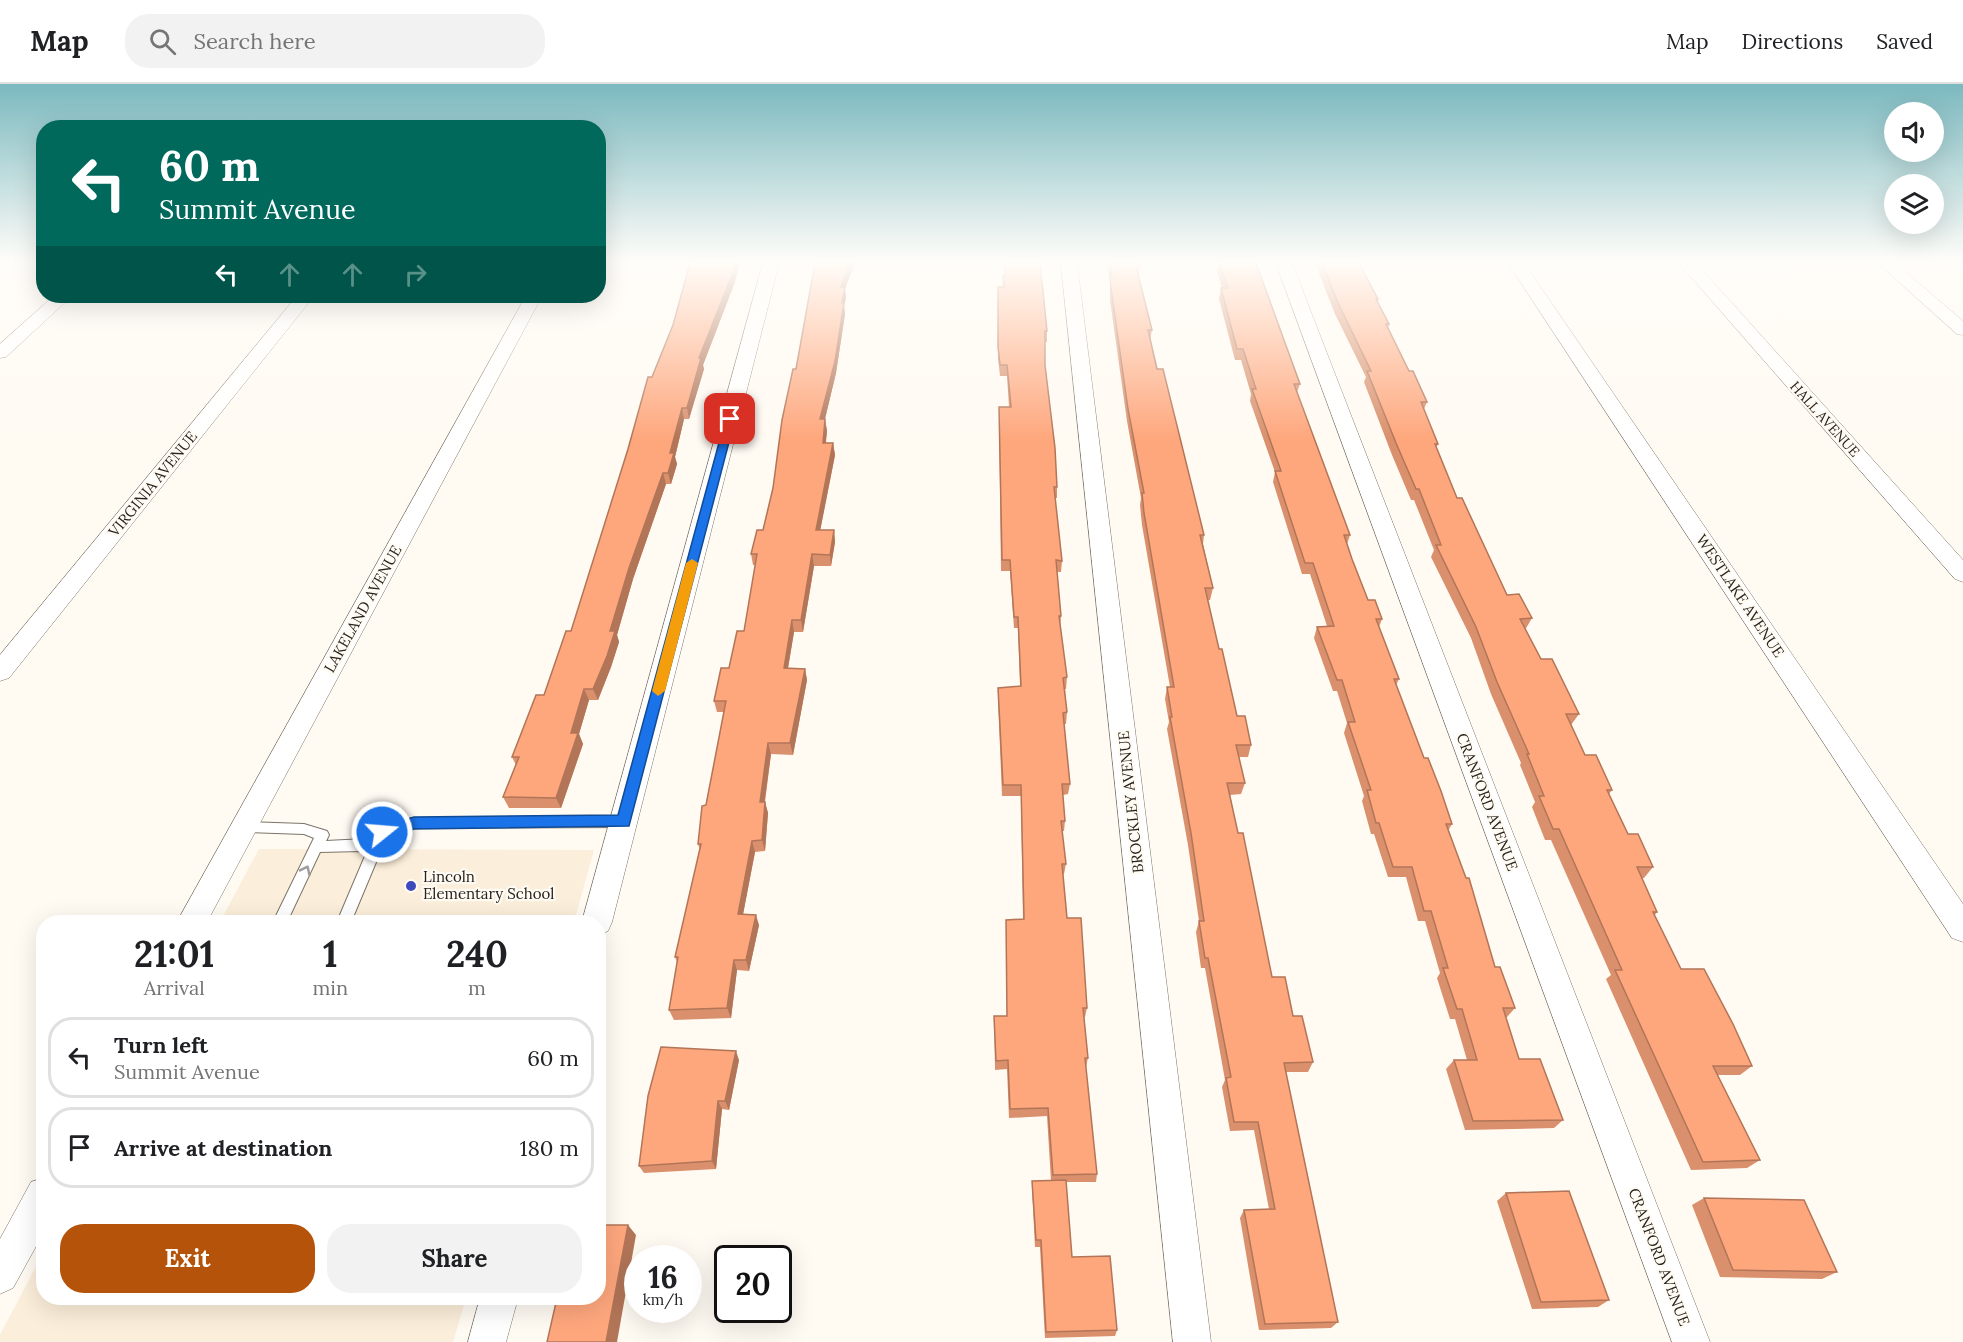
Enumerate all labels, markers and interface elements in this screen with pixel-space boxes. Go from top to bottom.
search box [125,14,545,68]
text: Map [30,23,89,59]
icon: search [146,25,179,58]
text: Search here [194,27,316,55]
text: Map [1666,28,1709,55]
text: Directions [1742,28,1843,55]
text: Saved [1876,28,1933,55]
map controls [1884,102,1944,234]
button: sound [1884,102,1944,162]
text: 60 m [159,139,260,193]
icon: left [60,144,138,222]
button: layers [1884,174,1944,234]
text: Summit Avenue [159,192,356,226]
icon: left [210,258,243,291]
icon: ahead [273,258,306,291]
icon: ahead [336,258,369,291]
icon: right [399,258,432,291]
street label: HALL AVENUE [1786,377,1864,461]
pin [704,393,755,444]
icon: arrive [713,402,746,435]
street label: VIRGINIA AVENUE [104,427,201,541]
street label: WESTLAKE AVENUE [1692,531,1789,661]
street label: LAKELAND AVENUE [320,542,405,676]
street label: BROCKLEY AVENUE [1114,730,1147,874]
street label: CRANFORD AVENUE [1452,730,1522,873]
position arrow [350,800,414,864]
one-way arrow [299,866,310,877]
place label: Lincoln Elementary School [423,867,554,903]
marker: Lincoln Elementary School [404,879,418,893]
text: 21:01 [134,931,214,977]
text: 1 [323,931,338,977]
text: 240 [446,931,508,977]
text: Arrival [144,975,205,1000]
text: min [312,975,348,1000]
text: m [468,975,486,1000]
text: Turn left [114,1031,208,1059]
icon: left [63,1041,96,1074]
text: 60 m [527,1044,579,1072]
text: Summit Avenue [114,1059,260,1084]
icon: arrive [63,1131,96,1164]
text: Arrive at destination [114,1134,332,1162]
text: 180 m [520,1134,579,1162]
street label: CRANFORD AVENUE [1624,1185,1694,1328]
button: Exit [60,1224,315,1293]
button: Share [327,1224,582,1293]
speed limit sign: 20 [714,1245,792,1323]
text: 16 [648,1258,678,1296]
text: km/h [643,1290,683,1309]

